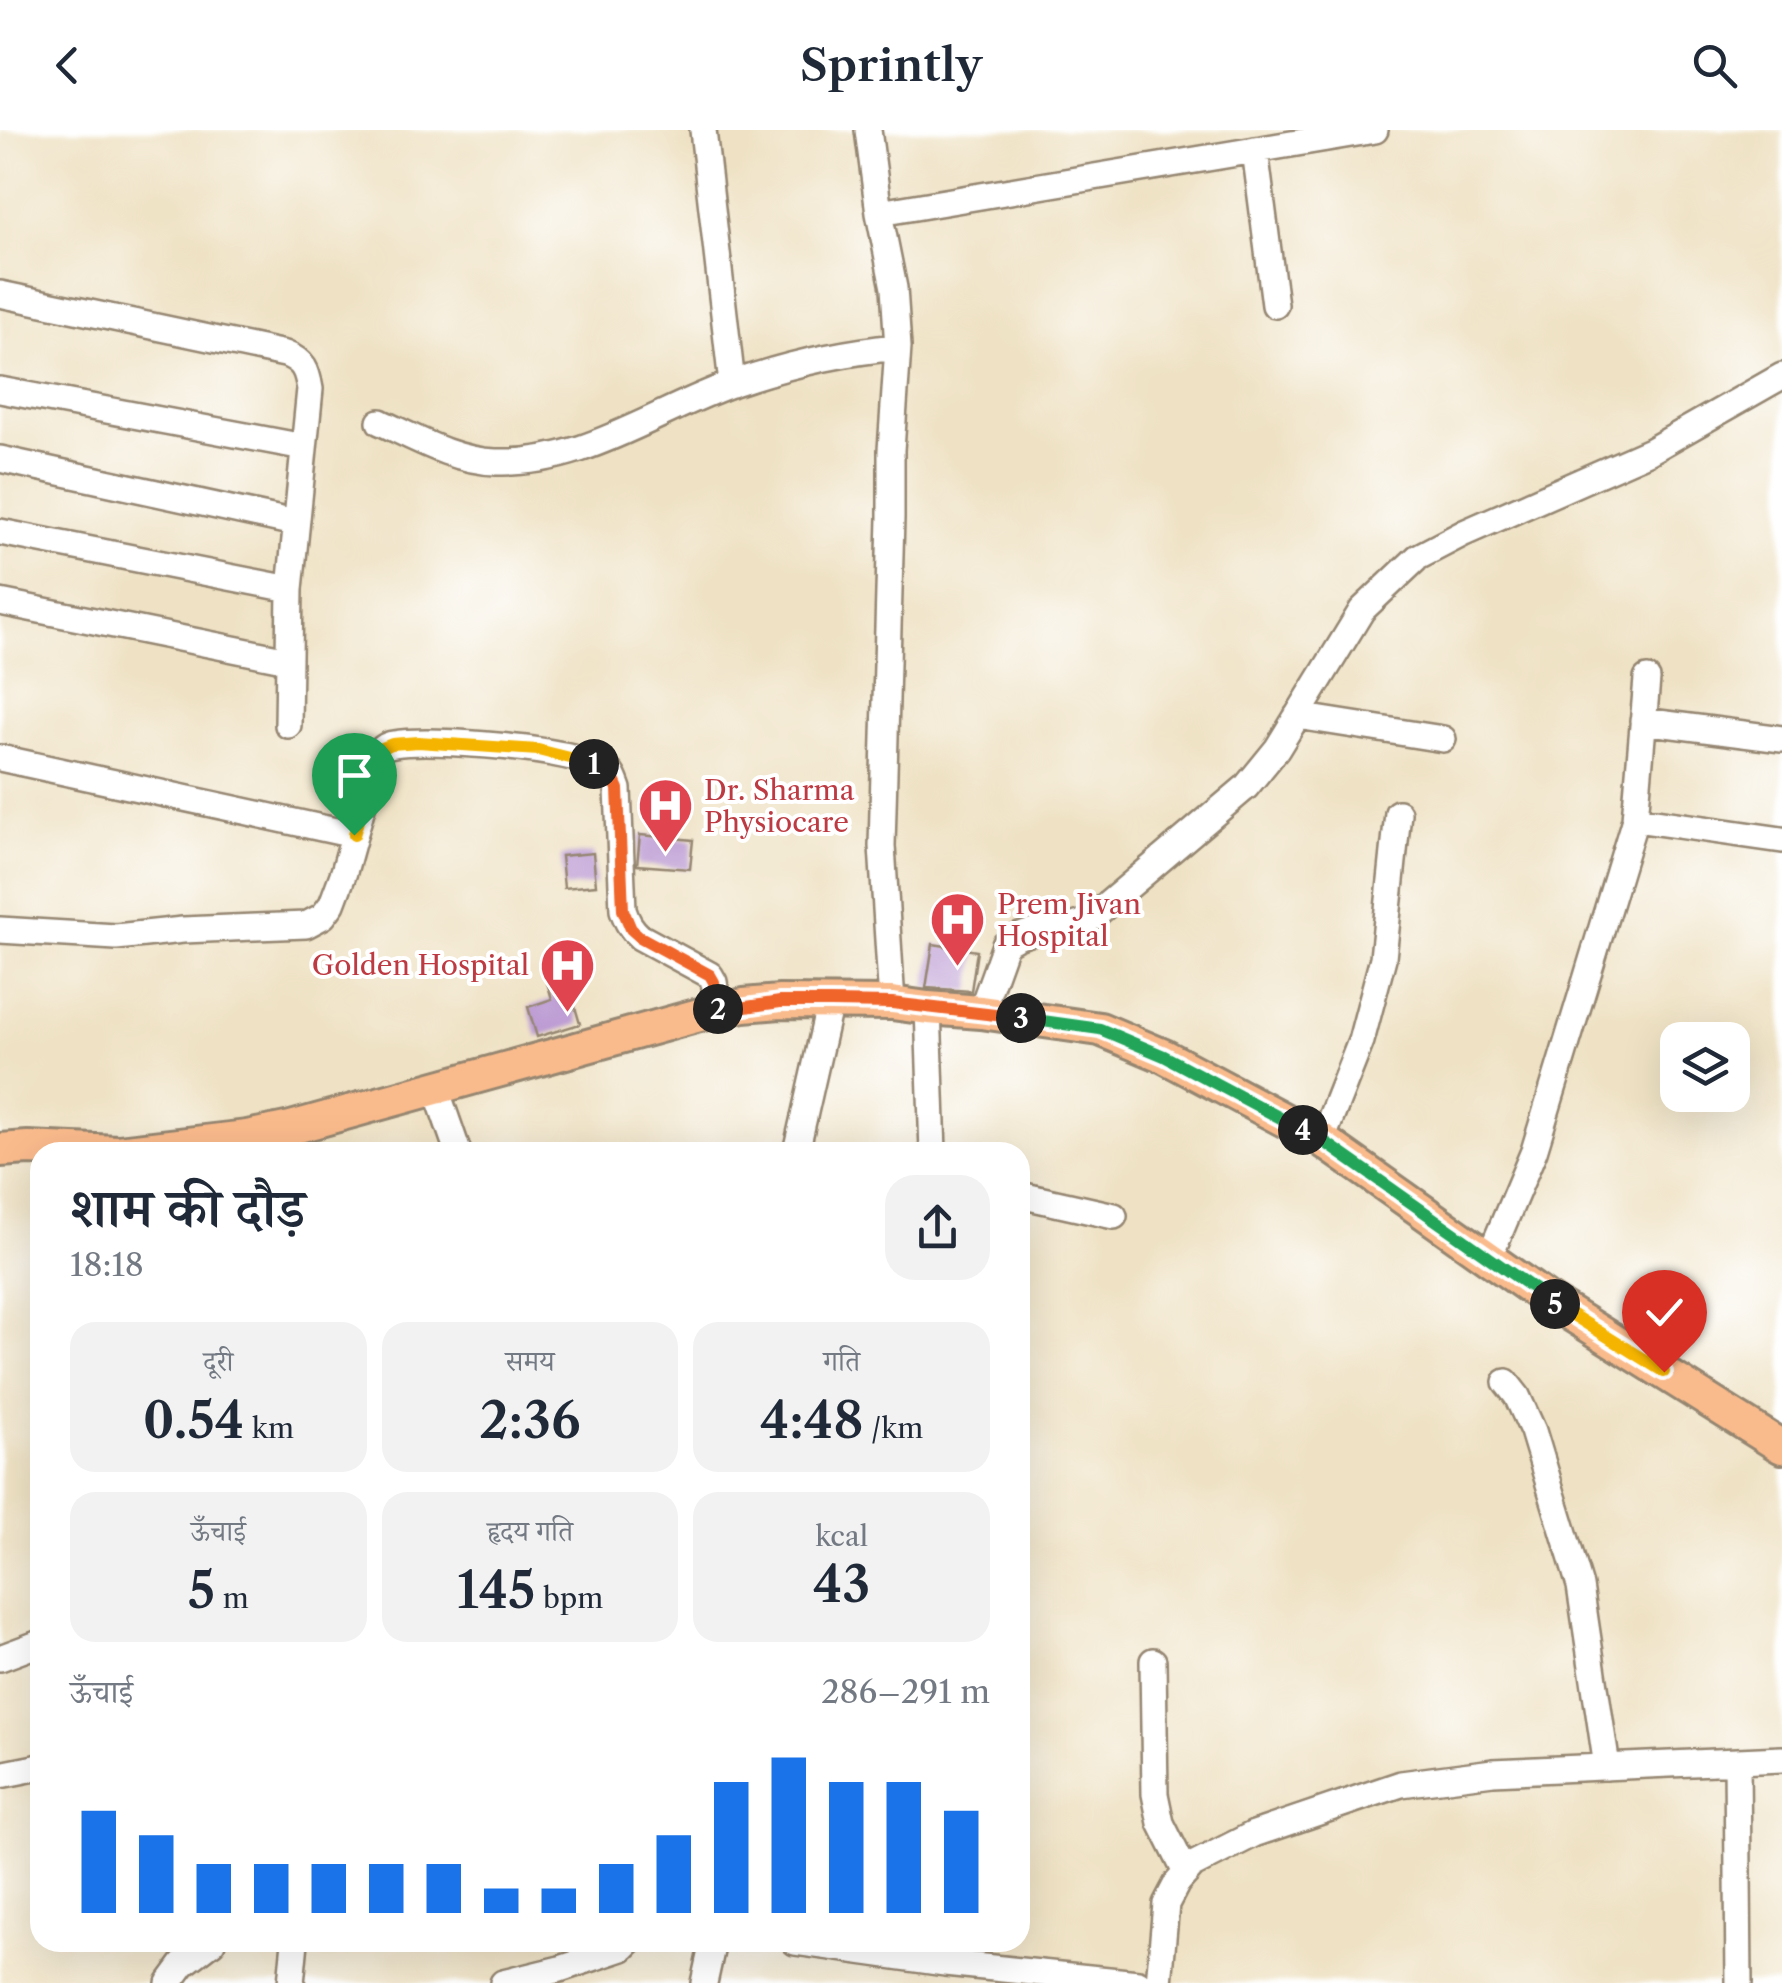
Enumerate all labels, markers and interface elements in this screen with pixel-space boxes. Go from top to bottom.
text: Sprintly [800,37,982,93]
icon: back [40,38,95,93]
icon: search [1687,38,1742,93]
pin [312,733,397,836]
pin: 1 [569,739,619,789]
text: 1 [588,747,600,781]
icon: arrive [327,748,382,803]
place label: Dr. Sharma Physiocare [704,773,855,839]
hospital icon: Dr. Sharma Physiocare [635,776,695,855]
place label: Prem Jivan Hospital [997,887,1141,953]
hospital icon: Prem Jivan Hospital [928,890,988,969]
hospital icon: Golden Hospital [538,935,598,1014]
place label: Golden Hospital [312,948,529,982]
pin: 2 [693,984,743,1034]
text: 2 [710,992,726,1026]
pin: 3 [996,993,1046,1043]
text: 3 [1013,1001,1029,1035]
map controls [1660,1022,1750,1112]
button: layers [1660,1022,1750,1112]
pin: 4 [1278,1105,1328,1155]
text: 4 [1295,1113,1311,1147]
text: शाम की दौड़ [70,1174,305,1241]
button: share [885,1175,990,1280]
text: 18:18 [70,1245,144,1284]
pin [1622,1270,1707,1373]
pin: 5 [1530,1279,1580,1329]
icon: check [1637,1285,1692,1340]
text: 5 [1547,1287,1563,1321]
text: दूरी [203,1344,234,1378]
text: समय [505,1344,555,1378]
text: गति [823,1344,860,1378]
text: 0.54 [143,1389,244,1451]
text: 2:36 [479,1389,581,1451]
text: 4:48 [760,1389,864,1451]
text: km [244,1411,294,1445]
text: /km [864,1411,923,1445]
text: ऊँचाई [191,1514,246,1548]
text: हृदय गति [487,1514,573,1548]
text: kcal [815,1519,868,1553]
text: 43 [813,1553,870,1615]
text: 5 [188,1559,215,1621]
text: 145 [457,1559,536,1621]
text: m [215,1581,249,1615]
text: bpm [536,1581,603,1615]
text: ऊँचाई [70,1672,133,1711]
text: 286–291 m [821,1672,990,1711]

